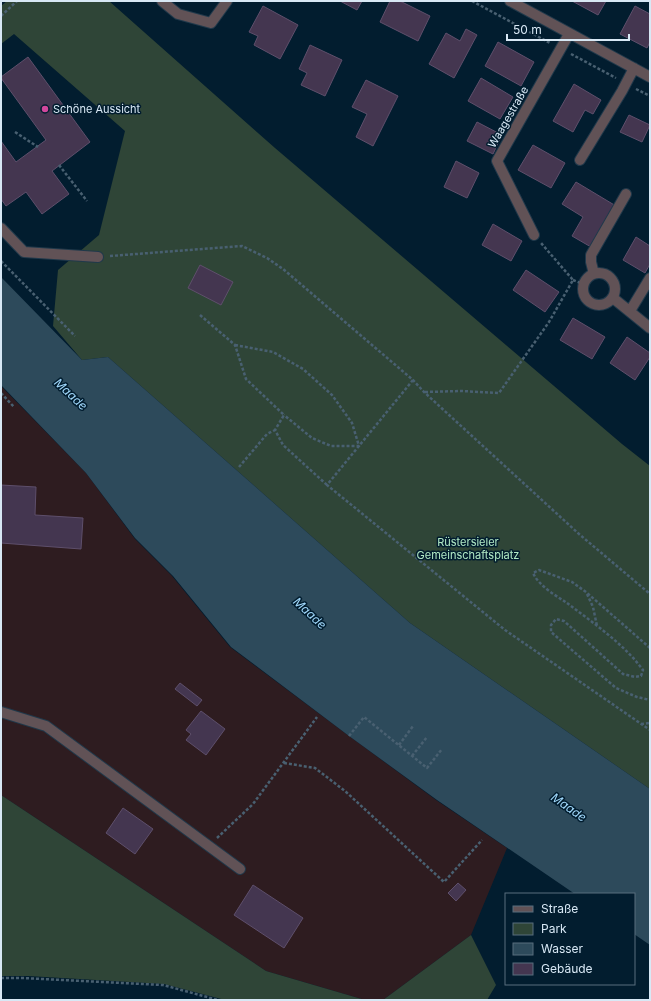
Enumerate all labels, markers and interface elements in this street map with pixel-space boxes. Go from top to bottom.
scale bar [507,16,629,42]
text: 50 m [513,22,542,37]
street label: Waagestraße [485,84,531,150]
place label: Schöne Aussicht [53,102,141,116]
marker: Schöne Aussicht [40,104,50,114]
water label: Maade [51,375,91,413]
park label: Rüstersieler Gemeinschaftsplatz [417,535,519,562]
water label: Maade [290,594,330,632]
water label: Maade [548,789,590,825]
legend [505,893,635,985]
text: Straße [541,901,578,916]
text: Park [541,921,567,936]
text: Wasser [541,941,584,956]
text: Gebäude [541,961,593,976]

